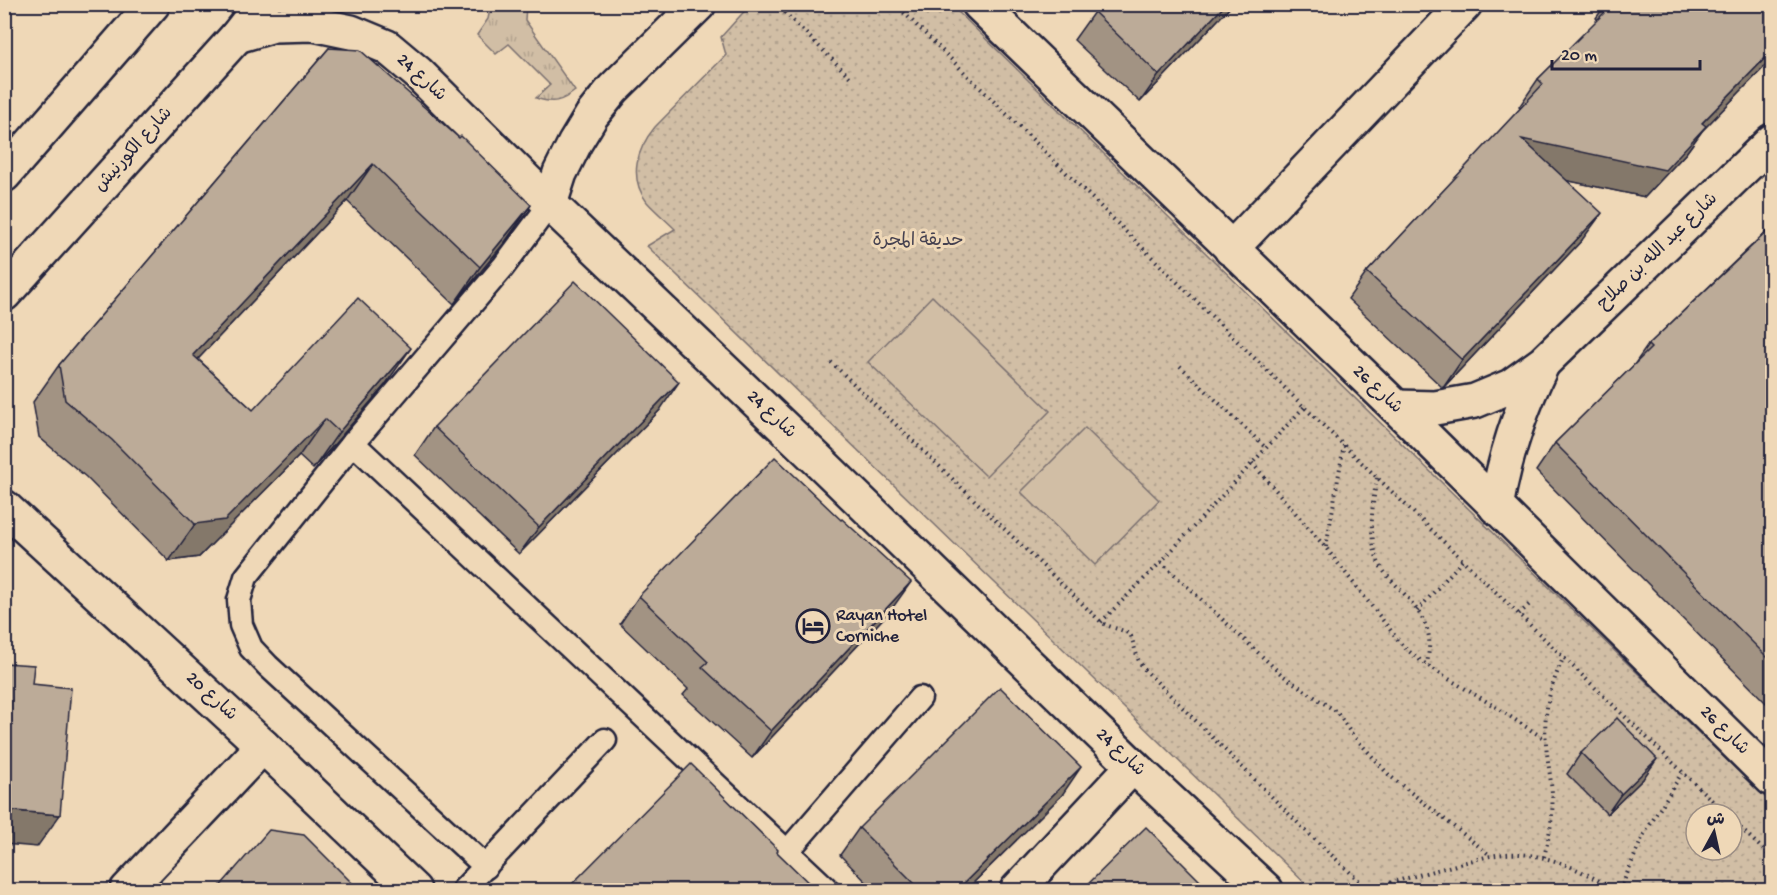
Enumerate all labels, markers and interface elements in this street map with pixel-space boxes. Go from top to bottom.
scale bar [1552,33,1700,71]
text: 20 m [1561,46,1597,67]
street label: شارع 24 [392,50,450,106]
street label: شارع الكورنيش [91,103,177,197]
street label: شارع عبد الله بن صلاح [1593,189,1723,315]
park label: حديقة المجرة [872,231,964,252]
street label: شارع 26 [1348,361,1406,419]
street label: شارع 24 [742,386,800,444]
place label: Rayan Hotel Corniche [836,606,927,648]
hotel icon: Rayan Hotel Corniche [795,608,831,644]
street label: شارع 20 [181,668,241,726]
street label: شارع 26 [1695,702,1753,760]
street label: شارع 24 [1091,724,1149,782]
north arrow [1684,802,1744,862]
text: ش [1706,810,1726,831]

